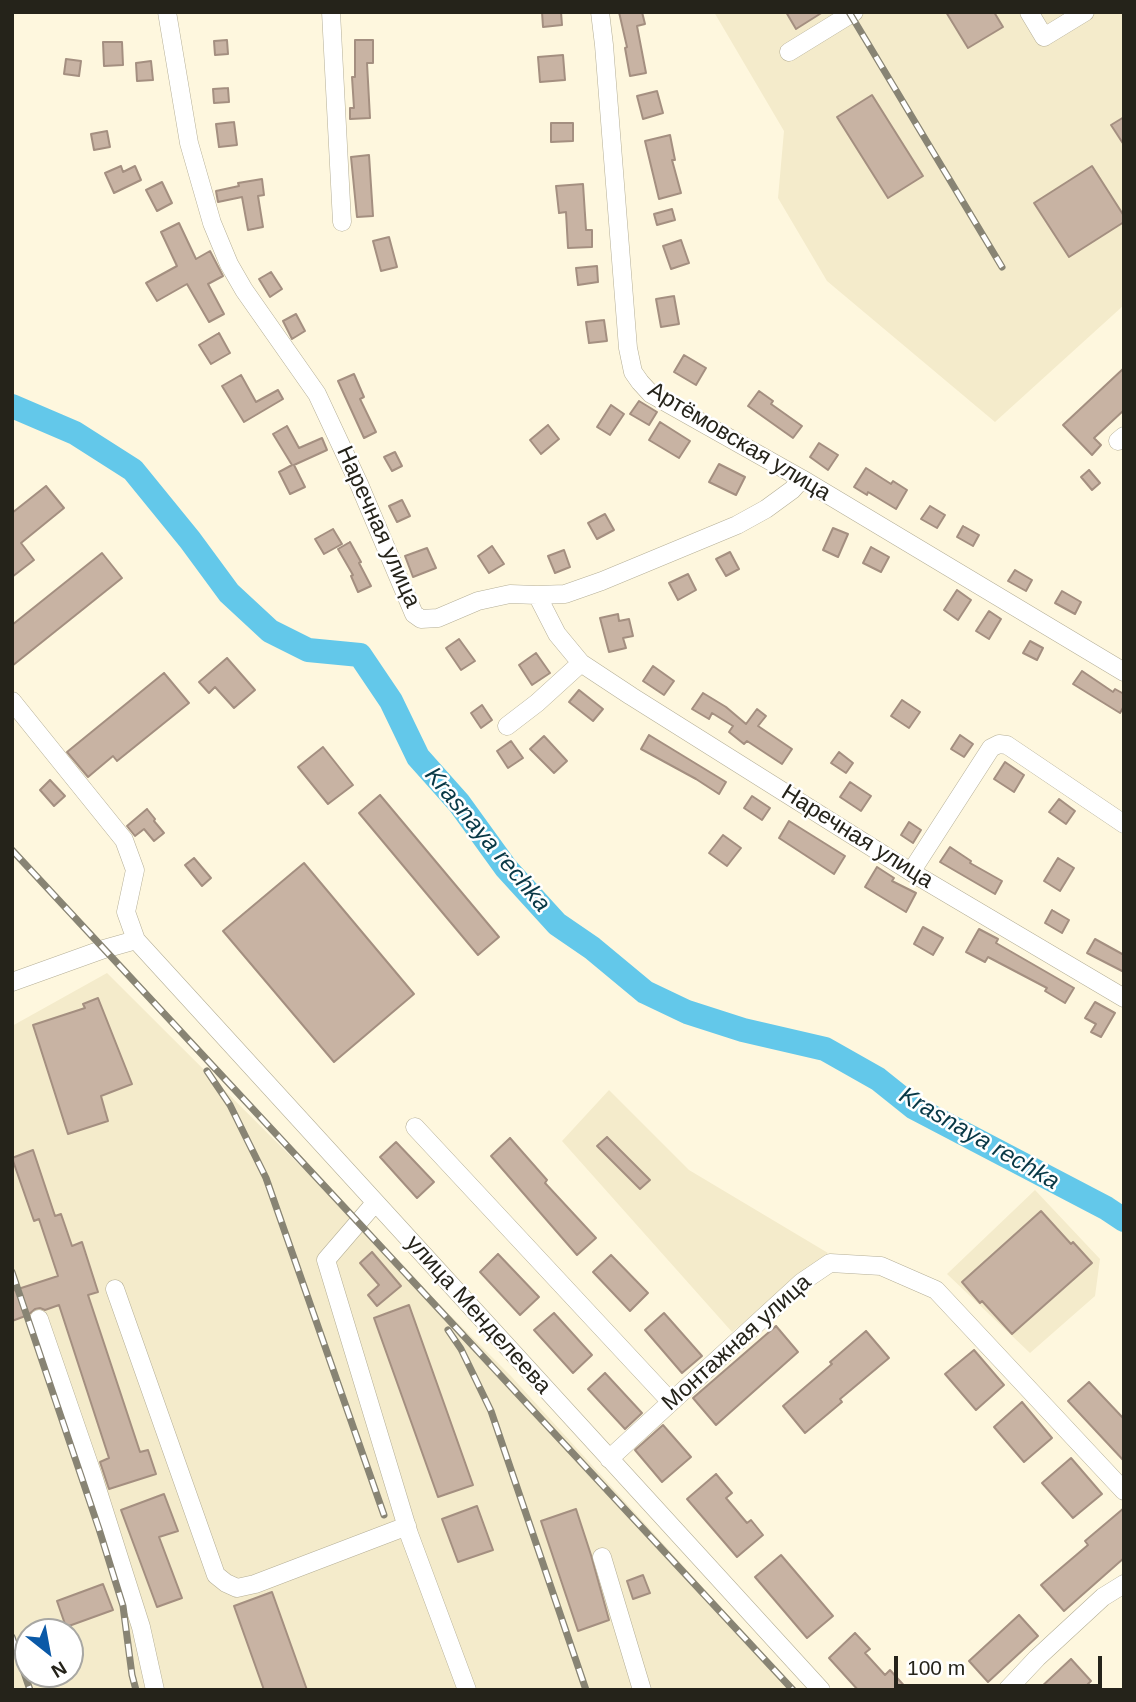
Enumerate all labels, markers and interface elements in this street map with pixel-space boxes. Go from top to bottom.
street label: Артёмовская улица [643,376,835,508]
street label: Наречная улица [330,442,426,612]
water label: Krasnaya rechka [418,762,556,918]
street label: Наречная улица [776,779,938,895]
water label: Krasnaya rechka [894,1082,1064,1196]
street label: улица Менделеева [400,1230,556,1400]
street label: Монтажная улица [657,1269,817,1417]
north arrow [14,1618,84,1688]
scale bar [898,1642,1106,1686]
text: 100 m [907,1656,965,1679]
text: N [48,1657,70,1682]

